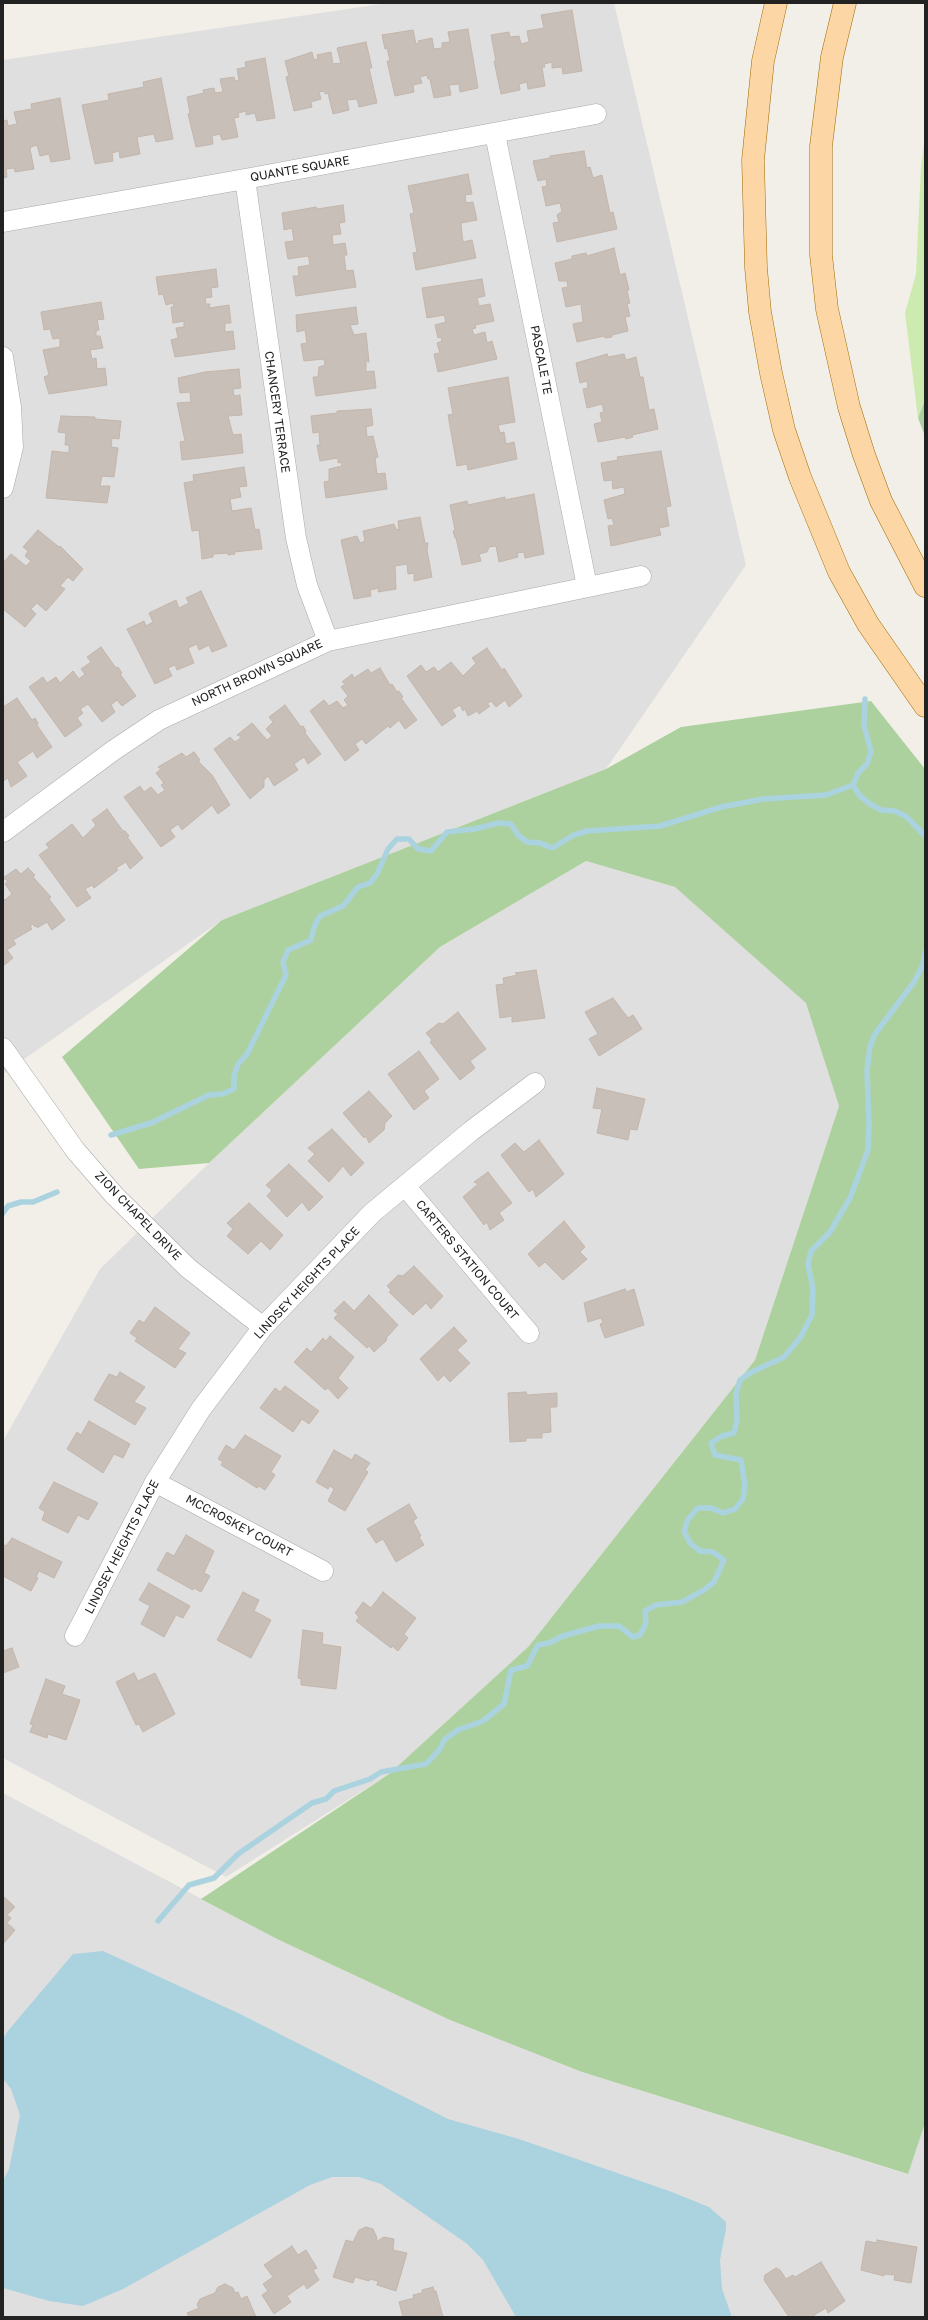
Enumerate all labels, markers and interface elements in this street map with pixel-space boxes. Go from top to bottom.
street label: QUANTE SQUARE [249,153,351,185]
street label: PASCALE TE [527,324,555,396]
street label: CHANCERY TERRACE [261,350,293,474]
street label: NORTH BROWN SQUARE [189,636,325,710]
street label: ZION CHAPEL DRIVE [92,1169,184,1263]
street label: CARTERS STATION COURT [413,1197,521,1323]
street label: LINDSEY HEIGHTS PLACE [251,1224,363,1342]
street label: LINDSEY HEIGHTS PLACE [82,1478,162,1616]
street label: MCCROSKEY COURT [183,1492,295,1560]

